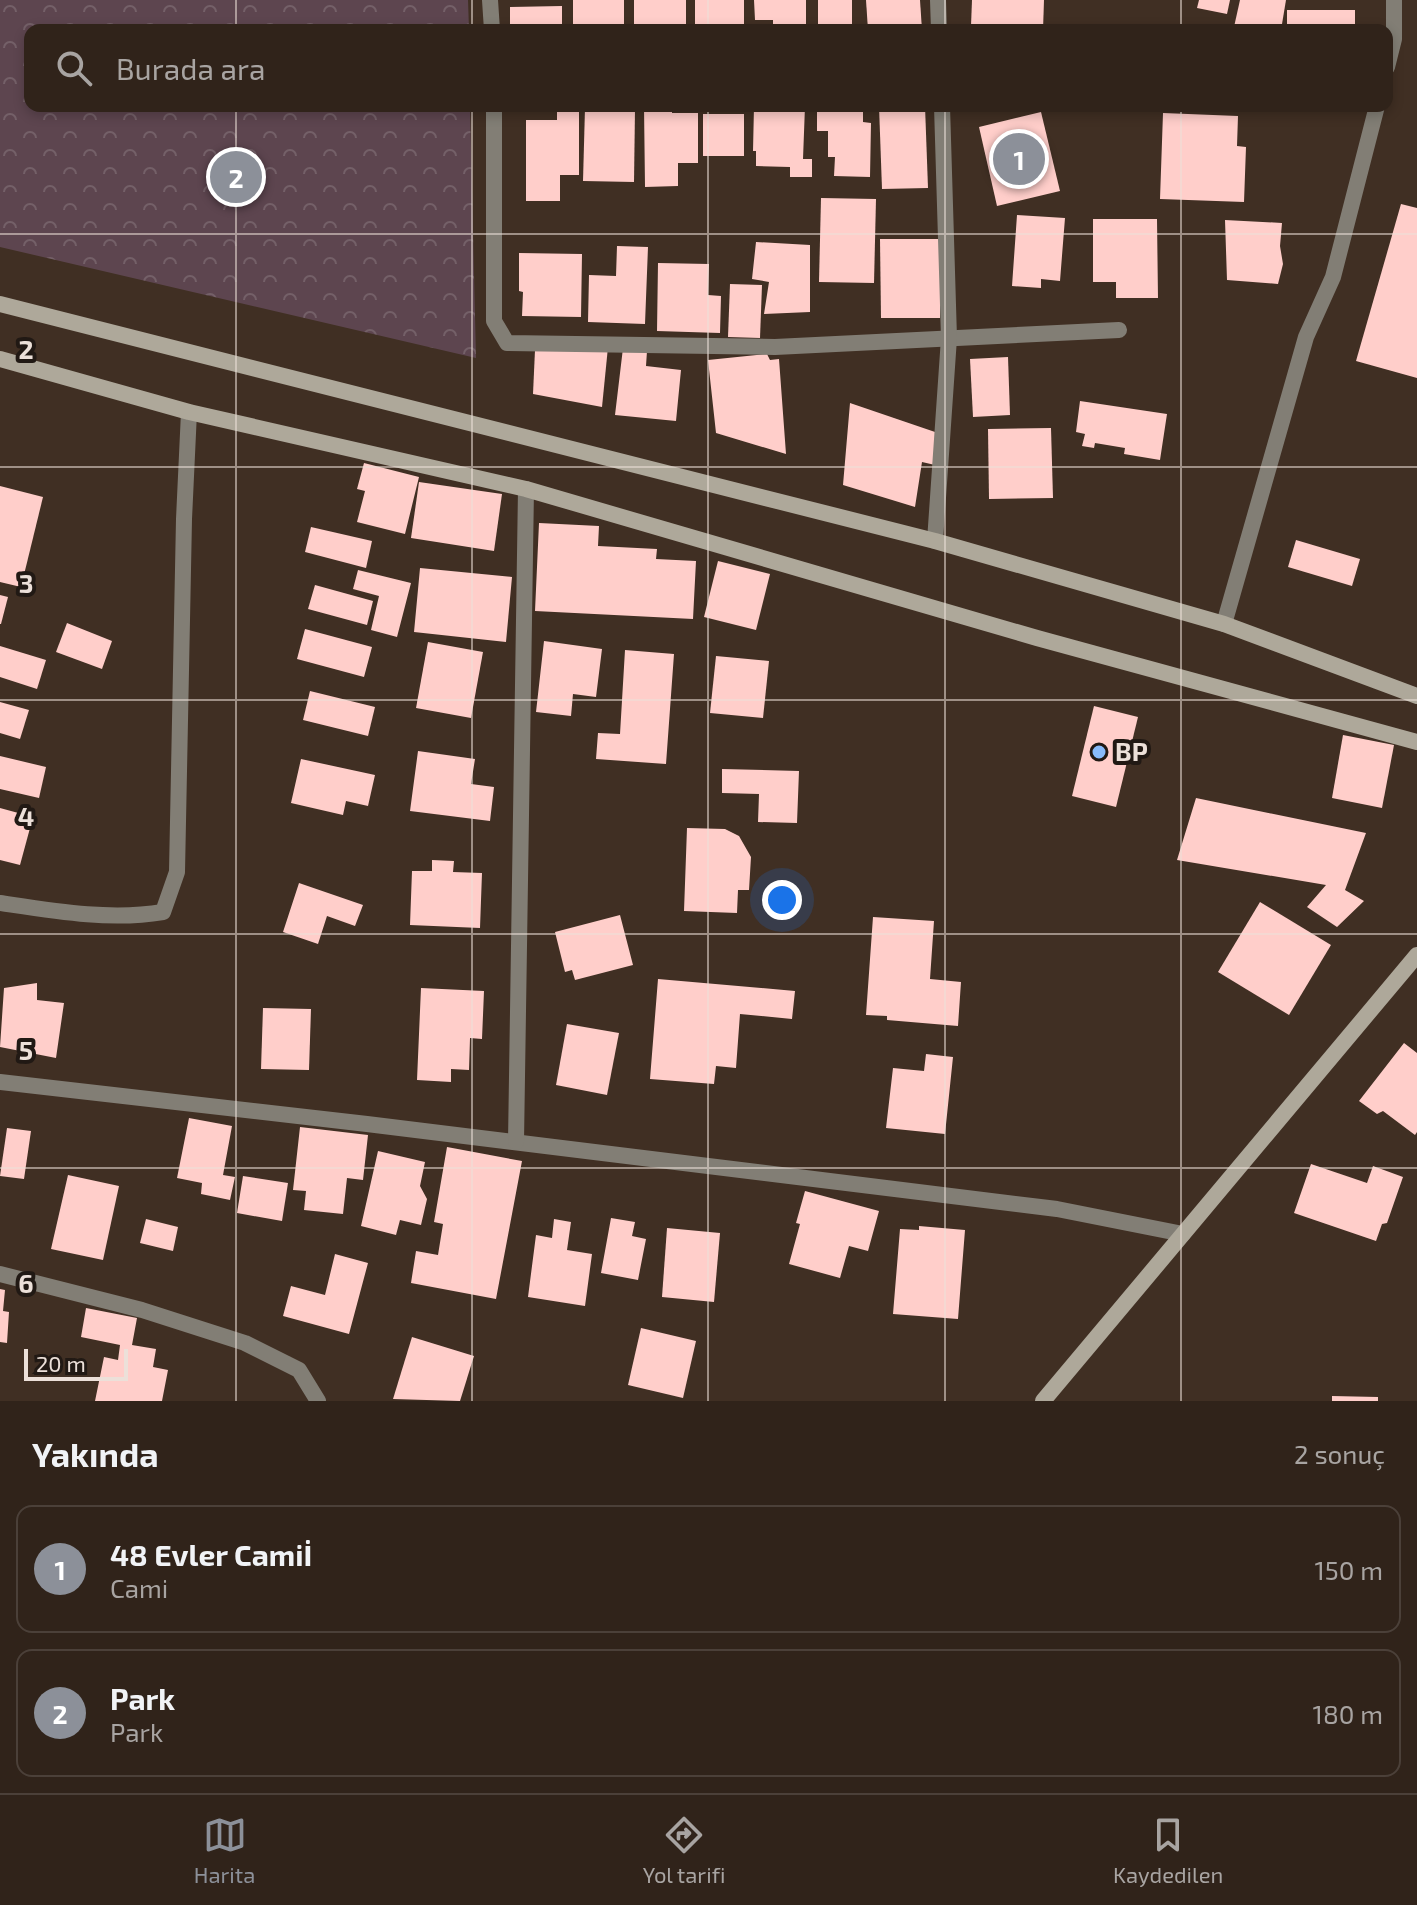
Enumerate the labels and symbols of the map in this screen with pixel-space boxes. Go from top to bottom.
pin: 1 [993,129,1045,189]
pin: 2 [210,147,262,207]
text: 2 [18,333,34,364]
text: 3 [19,567,33,598]
place label: BP [1115,735,1148,766]
marker: BP [1090,743,1108,761]
text: 4 [18,800,34,831]
your location [762,880,802,920]
text: 5 [19,1034,33,1065]
text: 6 [18,1267,34,1298]
scale bar [24,1345,128,1381]

